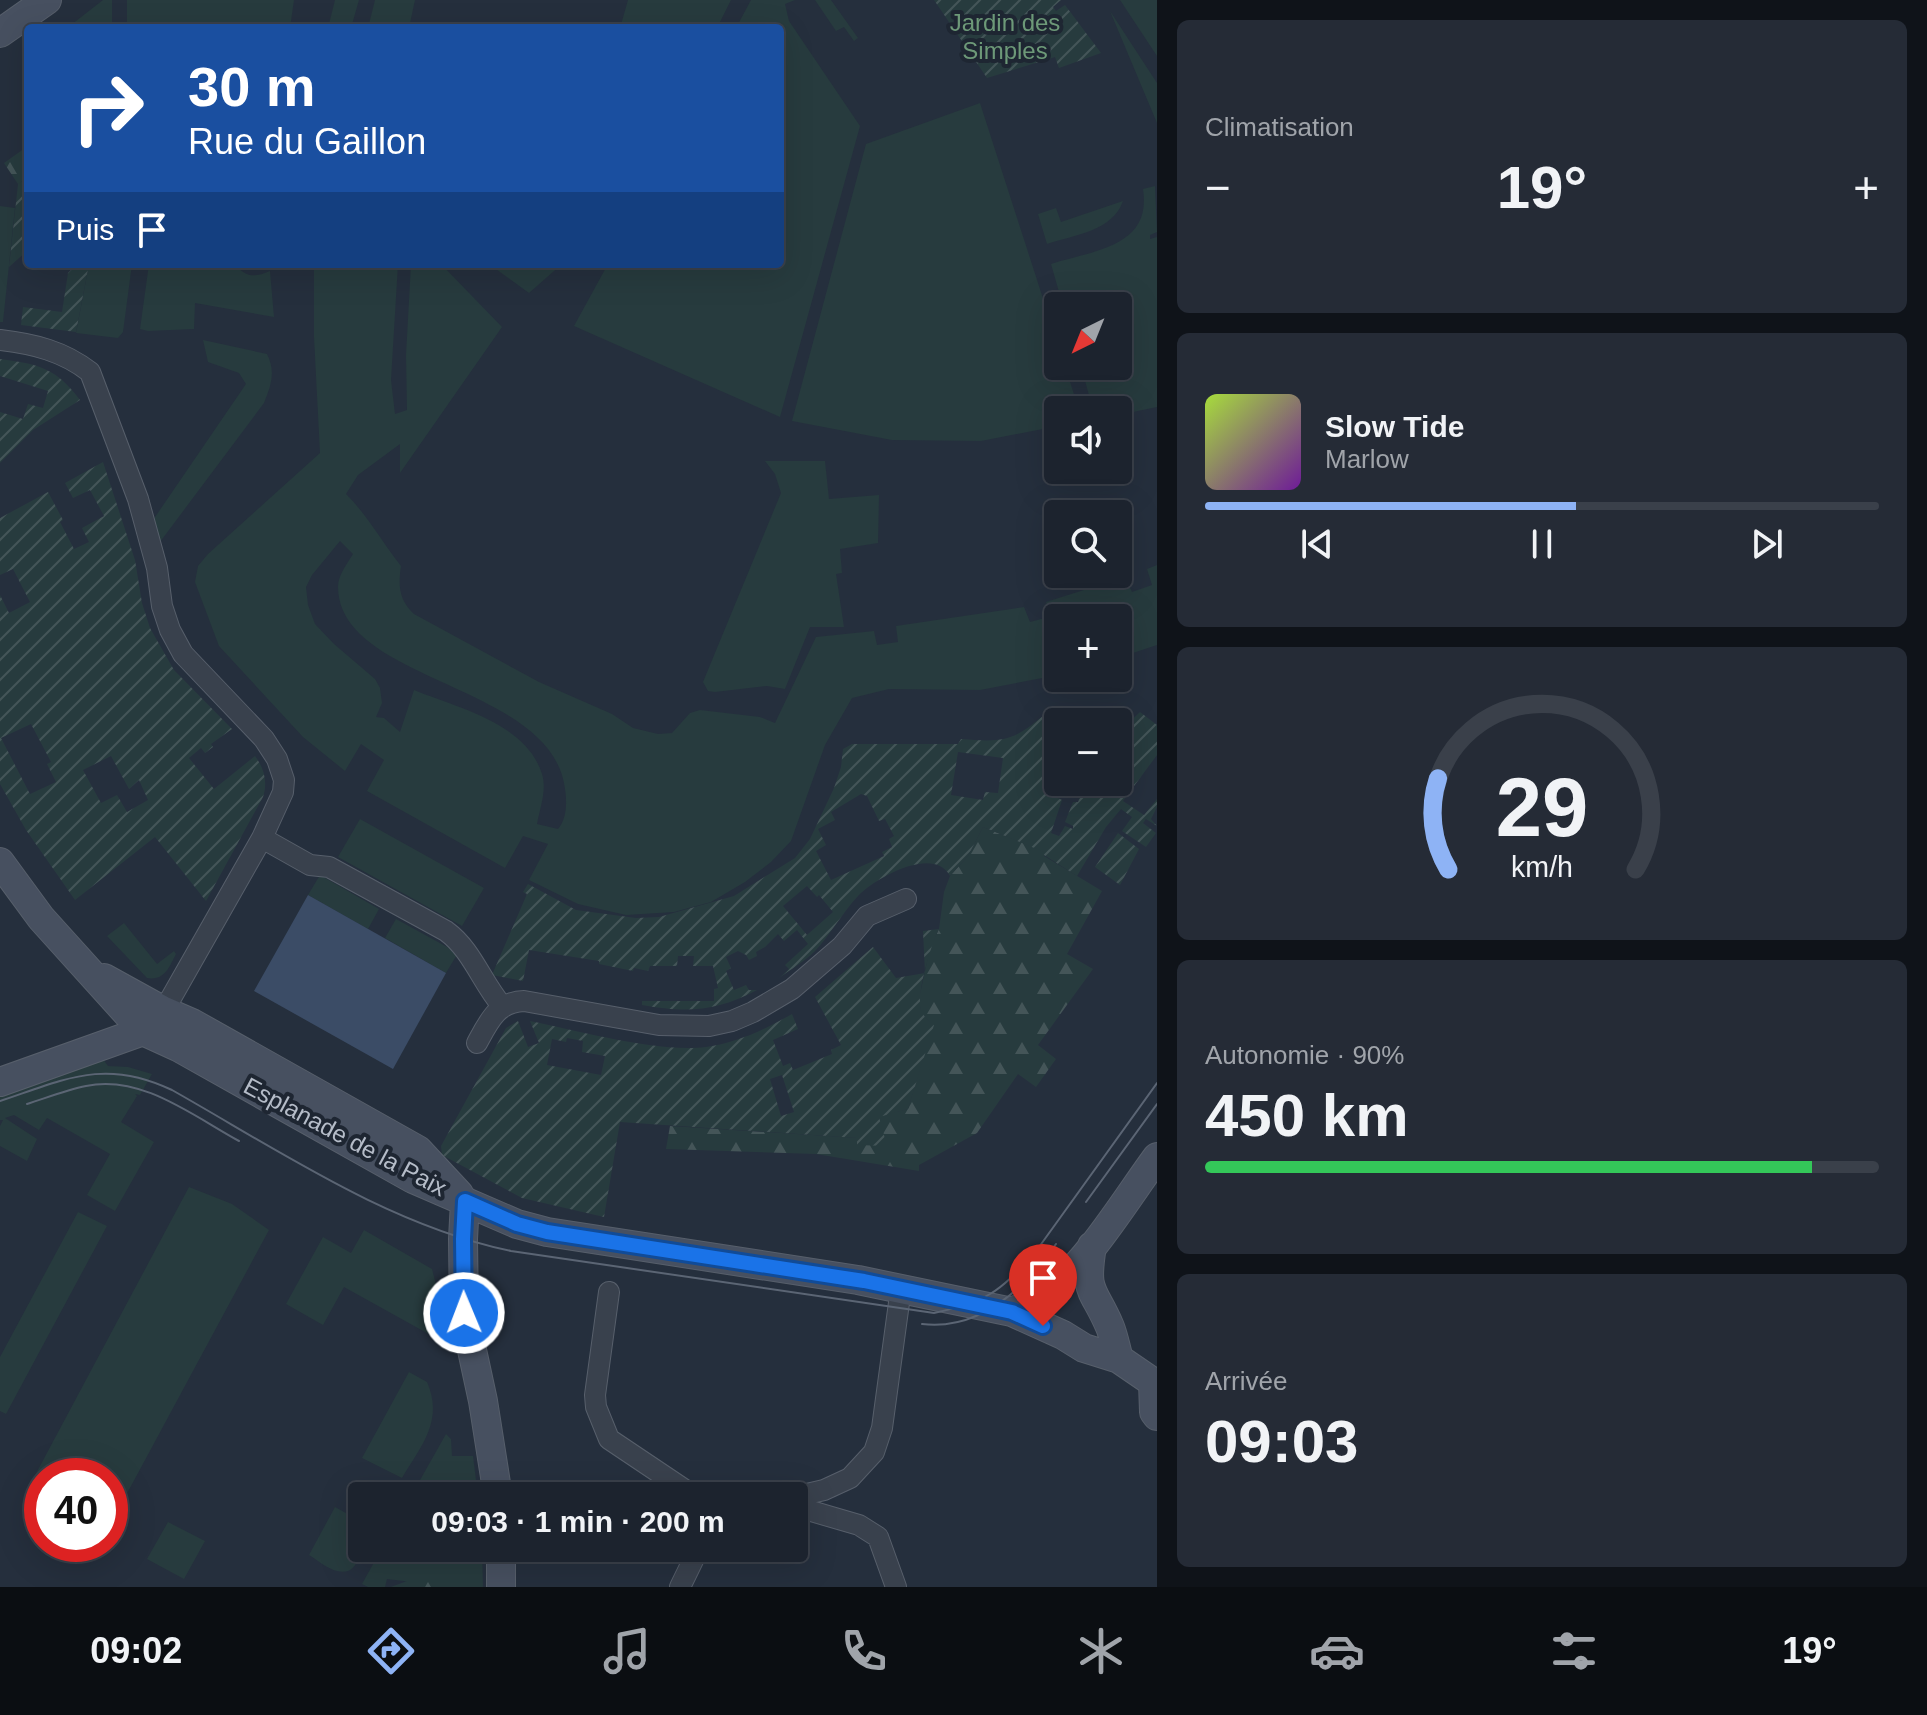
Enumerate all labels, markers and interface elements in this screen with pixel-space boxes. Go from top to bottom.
park label: Jardin des Simples [950,9,1060,64]
text: 30 m [188,55,316,118]
icon: right [56,56,160,160]
text: Climatisation [1205,112,1354,142]
text: Rue du Gaillon [188,121,426,162]
text: 19° [1497,154,1587,221]
text: − [1205,163,1231,212]
text: + [1853,163,1879,212]
icon: arrive [130,208,174,252]
text: Puis [56,213,114,246]
north arrow [1044,292,1132,380]
map controls [1044,292,1132,796]
button: sound [1044,396,1132,484]
text: Slow Tide [1325,410,1464,443]
text: Marlow [1325,444,1409,474]
button: search [1044,500,1132,588]
icon: previous [1295,522,1339,566]
icon: pause [1520,522,1564,566]
icon: next [1745,522,1789,566]
button: + [1044,604,1132,692]
button: − [1044,708,1132,796]
text: 29 [1496,760,1588,853]
text: km/h [1511,851,1573,883]
text: Autonomie · 90% [1205,1040,1404,1070]
street label: Esplanade de la Paix [239,1072,451,1201]
text: 450 km [1205,1082,1409,1149]
pin [1009,1244,1077,1326]
icon: arrive [1021,1256,1065,1300]
position arrow [422,1271,506,1355]
text: Arrivée [1205,1366,1287,1396]
text: 09:03 [1205,1408,1358,1475]
speed limit sign: 40 [24,1458,128,1562]
text: 09:03 · 1 min · 200 m [431,1505,725,1538]
icon: directions [363,1623,419,1679]
icon: music [599,1623,655,1679]
icon: phone [836,1623,892,1679]
icon: climate [1073,1623,1129,1679]
icon: car [1309,1623,1365,1679]
icon: filters [1546,1623,1602,1679]
text: 09:02 [90,1630,182,1671]
text: 19° [1782,1630,1837,1671]

